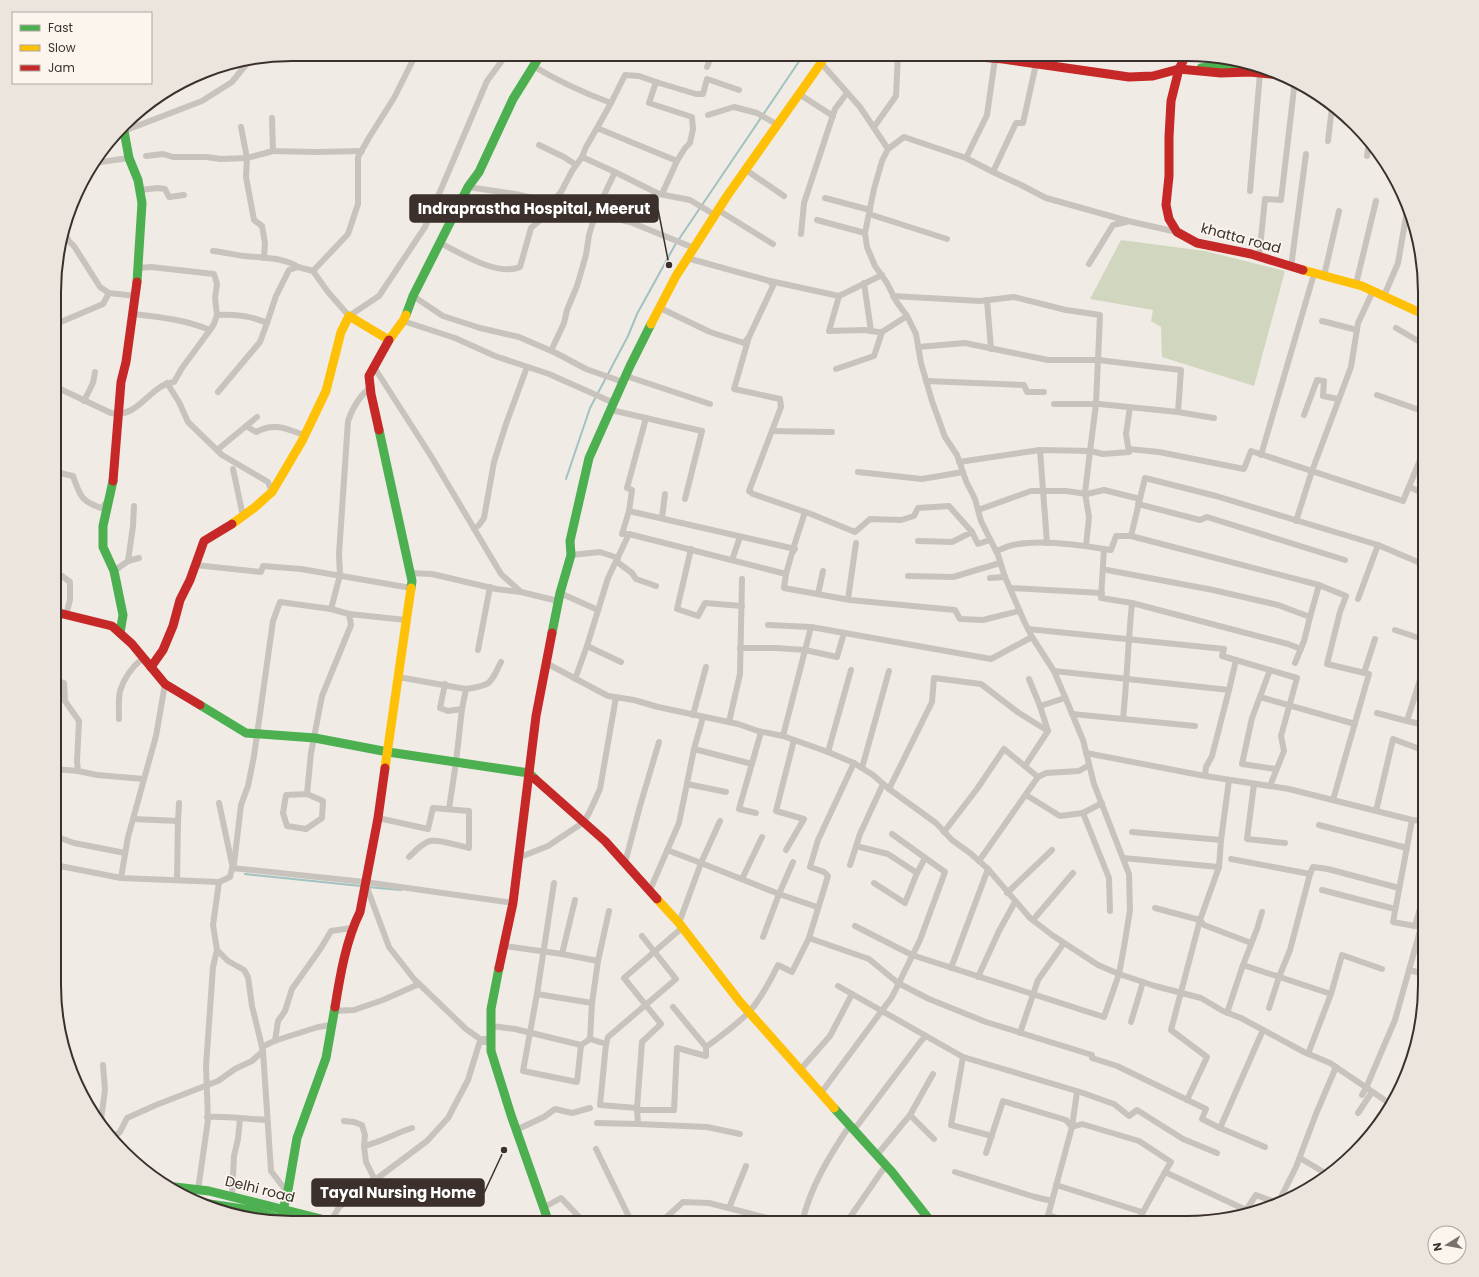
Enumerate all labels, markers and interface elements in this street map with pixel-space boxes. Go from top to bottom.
legend [12,12,152,84]
text: Fast [48,19,73,36]
text: Slow [48,39,76,56]
text: Jam [48,59,75,76]
callout: Indraprastha Hospital, Meerut [410,195,658,222]
text: Indraprastha Hospital, Meerut [418,198,650,219]
street label: khatta road [1199,218,1283,258]
street label: Delhi road [223,1171,297,1207]
callout: Tayal Nursing Home [312,1179,484,1206]
text: Tayal Nursing Home [320,1182,476,1203]
north arrow [1427,1225,1467,1265]
text: N [1429,1241,1446,1252]

